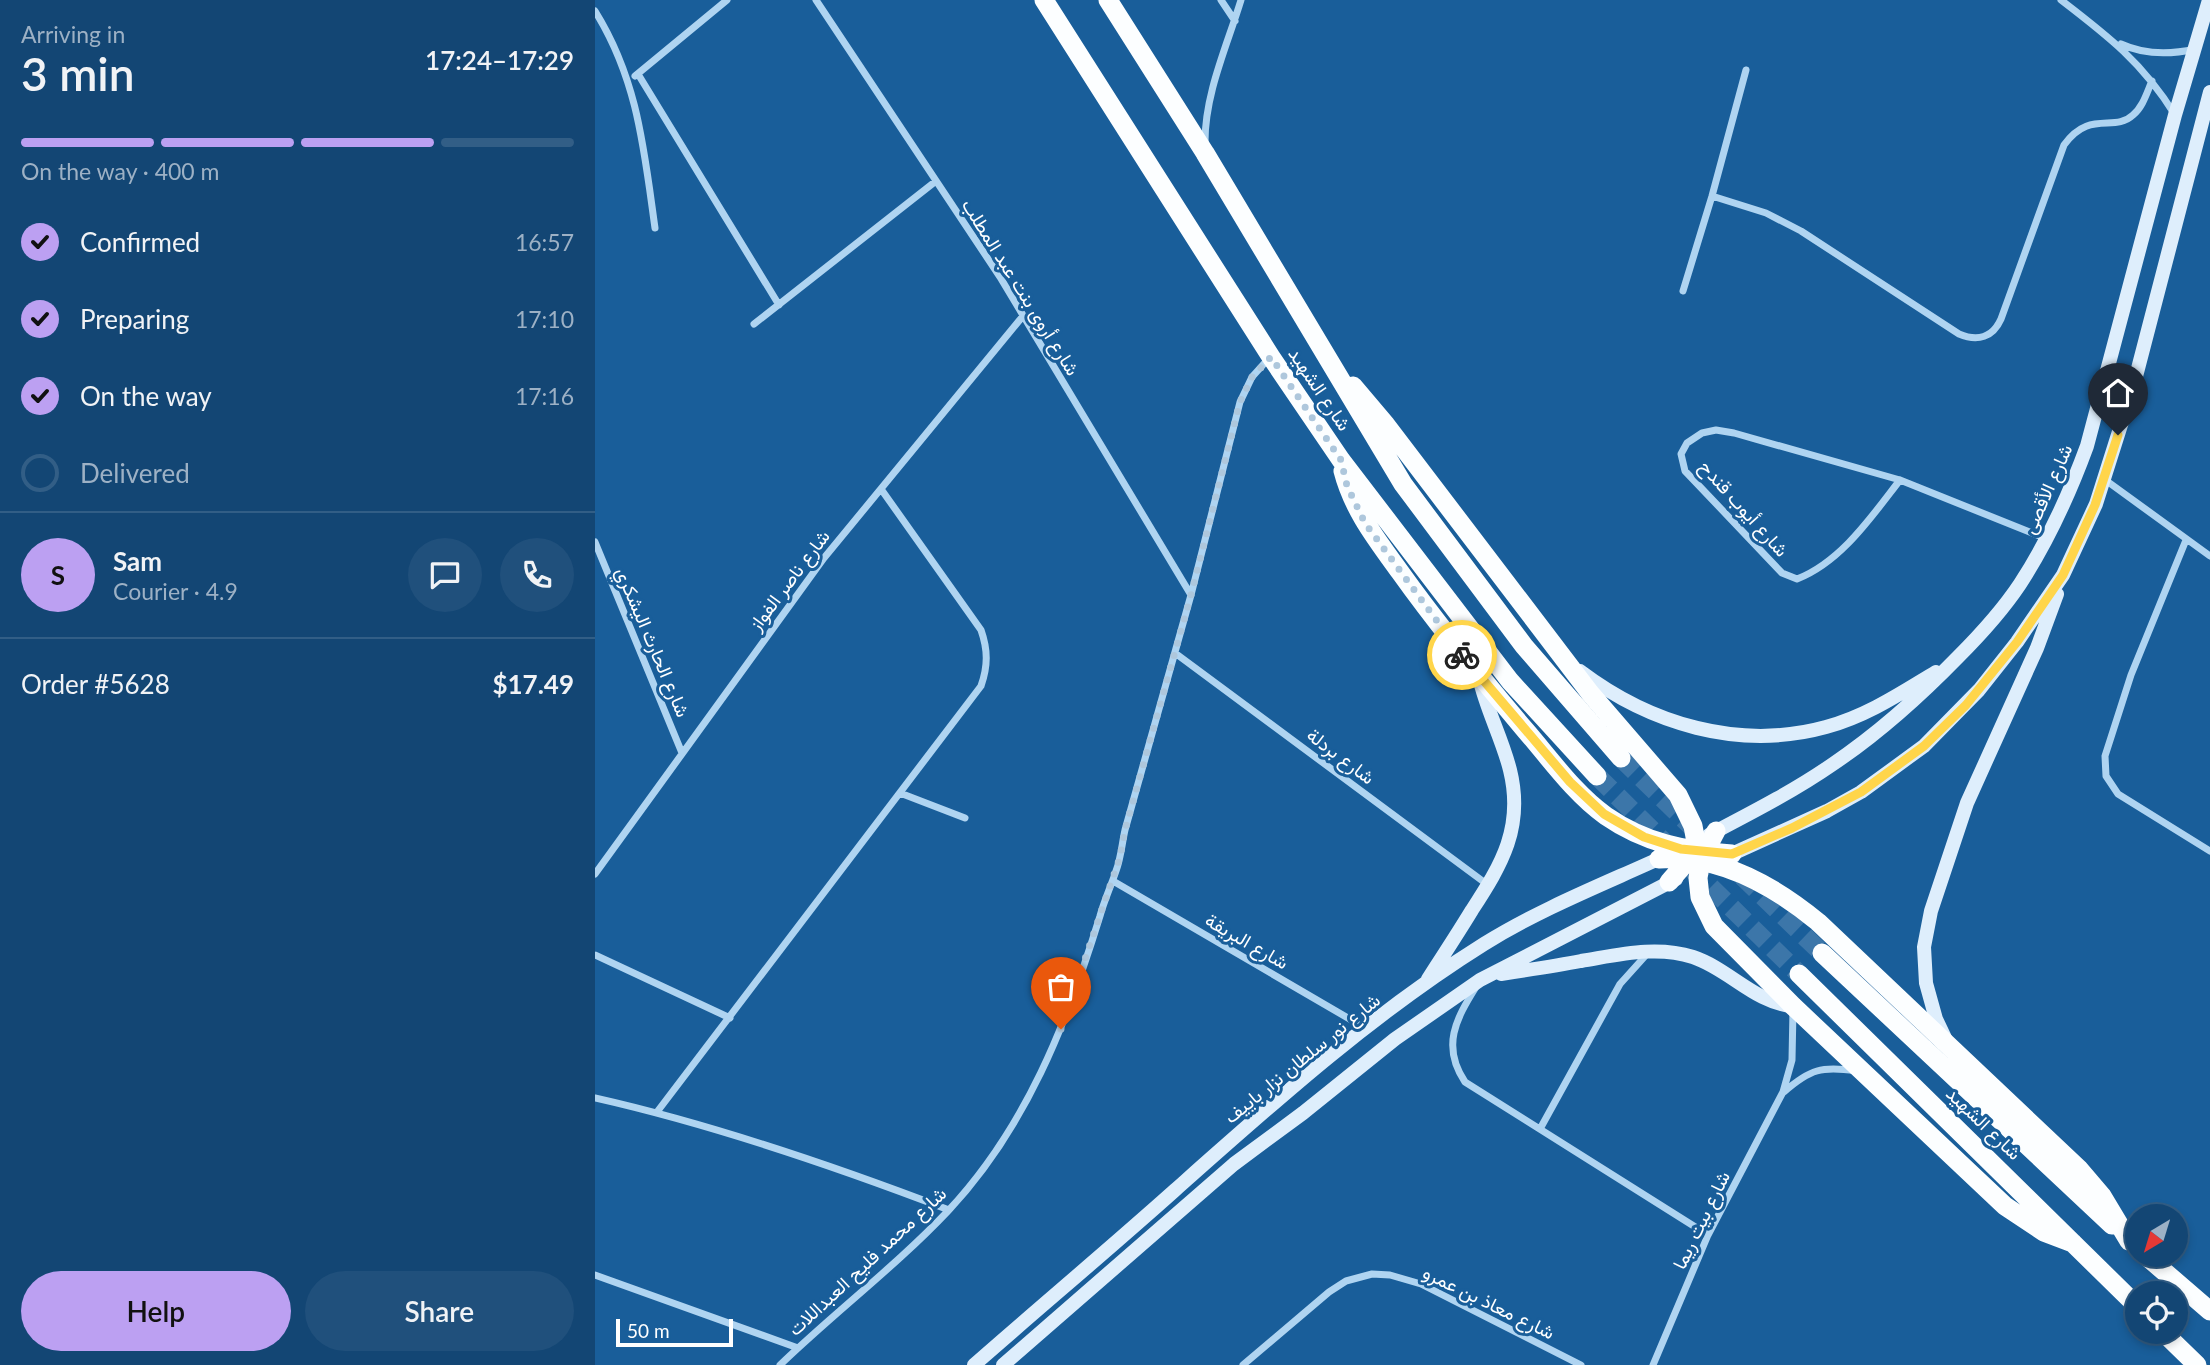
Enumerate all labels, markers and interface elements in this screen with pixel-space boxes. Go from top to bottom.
text: Arriving in [21,20,125,48]
text: 17:24–17:29 [425,44,574,76]
text: 3 min [21,46,135,101]
text: On the way · 400 m [21,157,220,185]
street label: شارع أروى بنت عبد المطلب [956,194,1085,380]
icon: check [21,223,59,261]
text: Confirmed [80,226,200,258]
text: 16:57 [515,228,574,256]
icon: check [21,300,59,338]
text: Preparing [80,303,189,335]
text: 17:10 [515,305,574,333]
street label: شارع الشهيد [1283,343,1357,436]
pin [2088,363,2148,435]
icon: home [2099,374,2137,412]
icon: check [21,377,59,415]
text: On the way [80,380,212,412]
text: 17:16 [515,382,574,410]
street label: شارع الأقصى [2017,440,2078,538]
street label: شارع أيوب قندح [1693,455,1794,562]
text: Delivered [80,457,190,489]
street label: شارع ناصر الفواز [743,525,836,637]
button: chat [408,538,482,612]
button: phone [500,538,574,612]
text: Sam [113,545,162,577]
text: S [51,559,65,591]
street label: شارع الحارث اليشكري [607,563,695,722]
text: Courier · 4.9 [113,577,238,605]
courier [1427,620,1497,690]
icon: bike [1443,636,1481,674]
text: Order #5628 [21,668,170,700]
text: $17.49 [492,668,574,700]
street label: شارع بردلة [1302,723,1380,790]
street label: شارع البريقة [1201,908,1293,975]
pin [1031,957,1091,1029]
icon: bag [1042,968,1080,1006]
street label: شارع نور سلطان نزار باييف [1219,988,1385,1129]
street label: شارع الشهيد [1941,1081,2027,1166]
street label: شارع بيت ريما [1667,1167,1736,1274]
street label: شارع محمد فليح العبداللات [783,1181,953,1342]
north arrow [2125,1204,2187,1267]
map controls [2125,1204,2188,1344]
street label: شارع معاذ بن عمرو [1419,1260,1559,1345]
button: Help [21,1271,291,1351]
button: Share [305,1271,574,1351]
button: locate [2125,1281,2188,1344]
scale bar [616,1316,733,1348]
text: 50 m [627,1319,670,1342]

